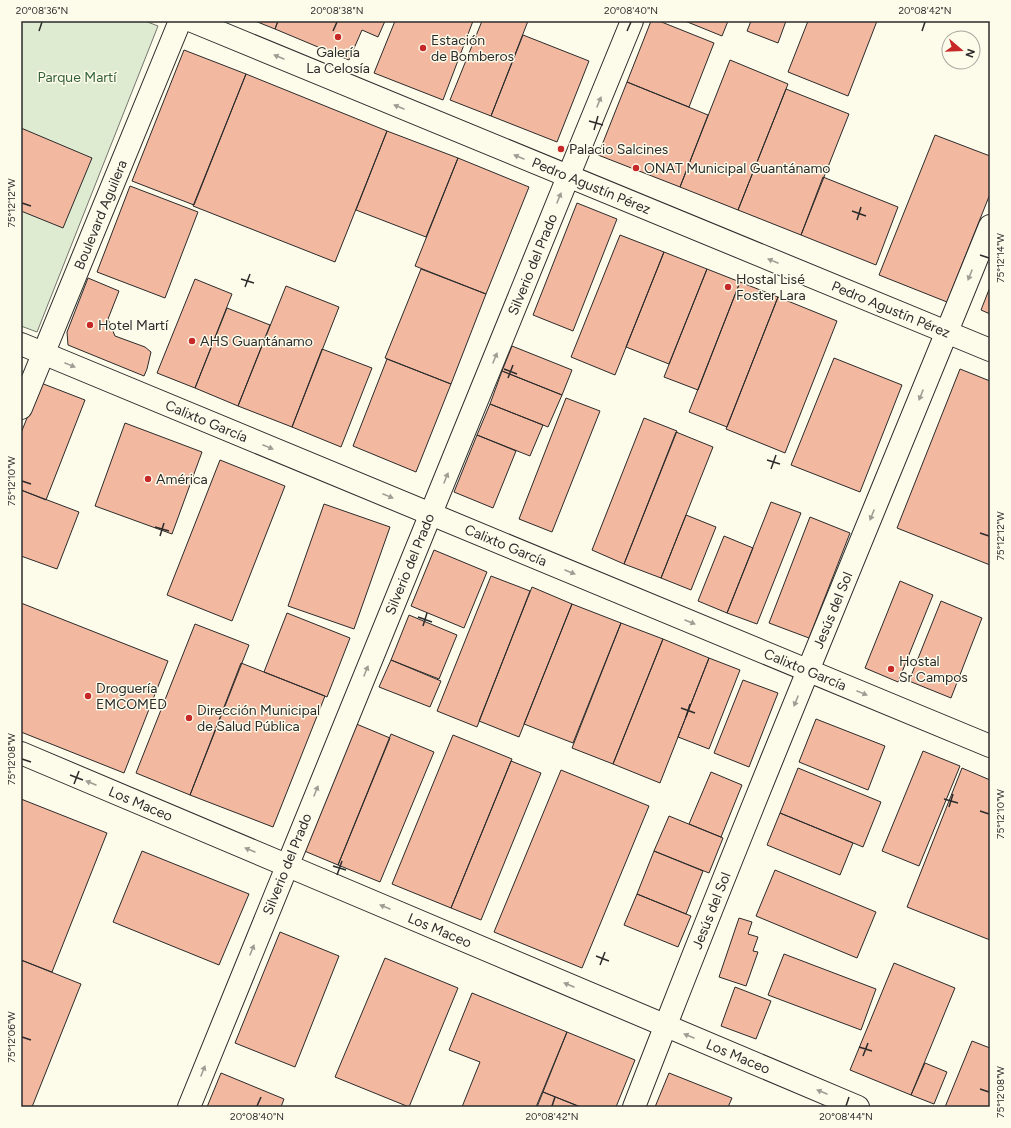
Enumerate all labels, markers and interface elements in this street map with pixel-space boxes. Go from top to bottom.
text: 20°08'36"N [16,4,68,17]
text: 20°08'38"N [311,4,363,17]
text: 20°08'40"N [604,4,658,17]
text: 20°08'42"N [899,4,951,17]
north arrow [941,30,981,70]
marker: Galería La Celosía [333,32,343,42]
place label: Estación de Bomberos [431,32,514,65]
marker: Estación de Bomberos [418,43,428,53]
place label: Galería La Celosía [306,44,370,77]
text: N [962,47,978,59]
one-way arrow [273,54,285,60]
park label: Parque Martí [37,69,117,86]
one-way arrow [596,96,602,107]
one-way arrow [393,103,405,109]
place label: Palacio Salcines [569,141,668,158]
marker: Palacio Salcines [556,144,566,154]
one-way arrow [513,153,525,159]
street label: Pedro Agustín Pérez [529,154,653,218]
street label: Boulevard Aguilera [71,158,131,272]
place label: ONAT Municipal Guantánamo [644,160,830,177]
marker: ONAT Municipal Guantánamo [631,163,641,173]
text: 75°12'12"W [5,178,18,228]
one-way arrow [557,192,563,204]
street label: Silverio del Prado [505,211,561,318]
text: 75°12'14"W [994,233,1007,283]
one-way arrow [767,258,778,264]
one-way arrow [967,269,973,280]
place label: Hostal Lisé Foster Lara [736,271,806,304]
street label: Pedro Agustín Pérez [829,278,953,342]
marker: Hostal Lisé Foster Lara [723,282,733,292]
place label: Hotel Martí [98,317,169,334]
marker: Hotel Martí [85,320,95,330]
place label: AHS Guantánamo [200,333,313,350]
marker: AHS Guantánamo [187,336,197,346]
one-way arrow [492,351,498,363]
one-way arrow [64,361,76,368]
one-way arrow [918,390,924,401]
street label: Calixto García [163,397,250,446]
one-way arrow [262,444,274,450]
text: 75°12'10"W [5,456,18,506]
place label: América [156,471,208,488]
one-way arrow [442,472,449,484]
marker: América [143,474,153,484]
one-way arrow [382,494,394,500]
one-way arrow [869,510,875,521]
street label: Silverio del Prado [382,511,438,617]
text: 75°12'12"W [994,511,1007,561]
street label: Calixto García [462,521,549,570]
one-way arrow [565,569,576,575]
street label: Jesús del Sol [810,569,856,651]
one-way arrow [685,619,697,625]
street label: Calixto García [761,645,849,694]
place label: Hostal Sr Campos [899,653,968,686]
marker: Hostal Sr Campos [886,664,896,674]
one-way arrow [363,665,369,676]
place label: Droguería EMCOMED [96,680,167,713]
one-way arrow [857,690,868,696]
marker: Droguería EMCOMED [83,691,93,701]
one-way arrow [793,695,799,707]
place label: Dirección Municipal de Salud Pública [197,702,320,735]
marker: Dirección Municipal de Salud Pública [184,713,194,723]
text: 75°12'08"W [5,733,18,785]
one-way arrow [86,780,97,786]
street label: Los Maceo [106,783,175,825]
one-way arrow [314,784,320,796]
text: 75°12'10"W [994,789,1007,839]
street label: Silverio del Prado [259,811,316,917]
one-way arrow [244,847,255,853]
street label: Jesús del Sol [689,870,735,952]
one-way arrow [379,904,391,910]
street label: Los Maceo [405,910,474,952]
one-way arrow [249,944,255,956]
one-way arrow [563,982,575,988]
text: 75°12'06"W [5,1011,18,1063]
one-way arrow [684,1033,695,1039]
street label: Los Maceo [703,1036,773,1078]
one-way arrow [201,1064,207,1076]
text: 75°12'08"W [994,1066,1007,1118]
one-way arrow [816,1089,827,1095]
text: 20°08'40"N [230,1110,284,1123]
text: 20°08'42"N [526,1110,578,1123]
text: 20°08'44"N [819,1110,873,1123]

